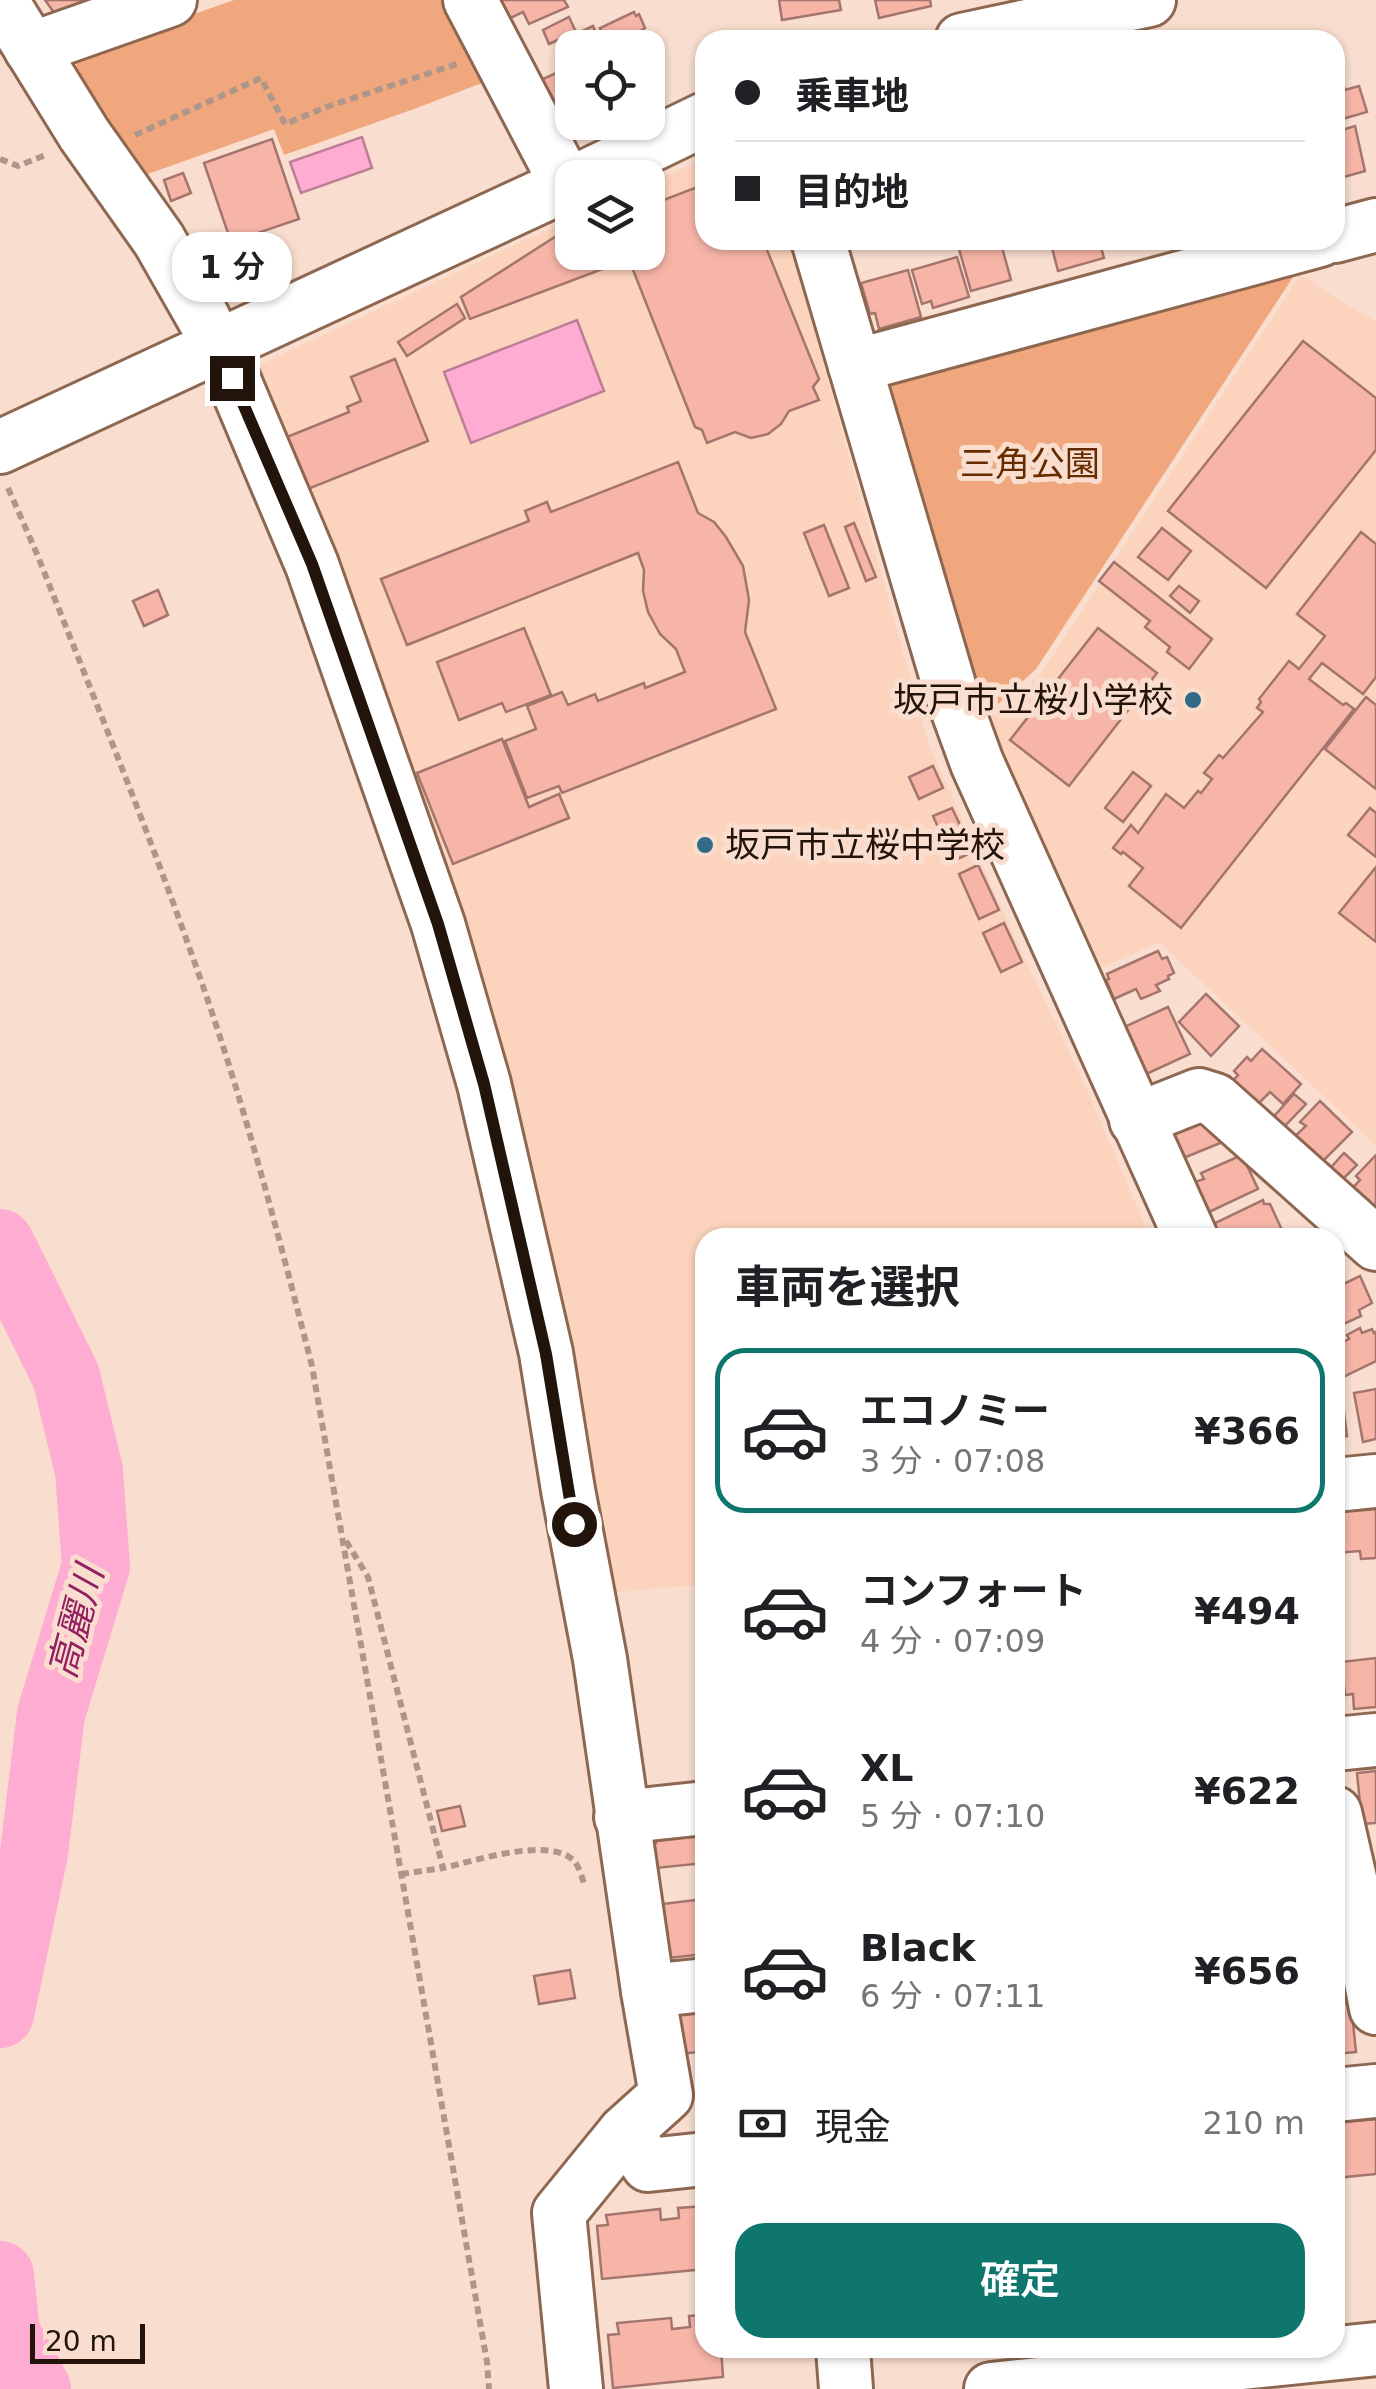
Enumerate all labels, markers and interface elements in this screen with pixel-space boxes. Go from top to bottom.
map controls [555,30,665,270]
button: locate [555,30,665,140]
text: 乗車地 [795,74,909,118]
button: layers [555,160,665,270]
text: 目的地 [795,170,909,214]
callout: 1 分 [172,233,292,303]
text: 1 分 [199,248,265,286]
route end [210,356,255,401]
park label: 三角公園 [960,444,1100,484]
place label: 坂戸市立桜小学校 [893,680,1173,720]
marker: 坂戸市立桜小学校 [1182,689,1204,711]
place label: 坂戸市立桜中学校 [725,825,1005,865]
marker: 坂戸市立桜中学校 [694,834,716,856]
text: 車両を選択 [735,1261,960,1314]
icon: car [740,1386,830,1476]
text: エコノミー [860,1389,1050,1433]
text: ¥366 [1194,1409,1300,1453]
text: 3 分 · 07:08 [860,1442,1045,1480]
route start [552,1502,597,1547]
water label: 高麗川 [40,1557,113,1683]
icon: car [740,1566,830,1656]
text: コンフォート [860,1569,1087,1613]
text: ¥494 [1194,1589,1300,1633]
text: 4 分 · 07:09 [860,1622,1045,1660]
icon: car [740,1746,830,1836]
text: XL [860,1746,914,1790]
text: ¥622 [1194,1769,1300,1813]
text: 5 分 · 07:10 [860,1797,1045,1835]
icon: car [740,1926,830,2016]
text: Black [860,1926,975,1970]
text: ¥656 [1194,1949,1300,1993]
text: 6 分 · 07:11 [860,1977,1045,2015]
icon: cash [735,2096,790,2151]
text: 210 m [1203,2104,1305,2142]
text: 現金 [815,2105,891,2149]
button: 確定 [735,2223,1305,2338]
scale bar [30,2319,145,2364]
text: 20 m [45,2325,117,2358]

